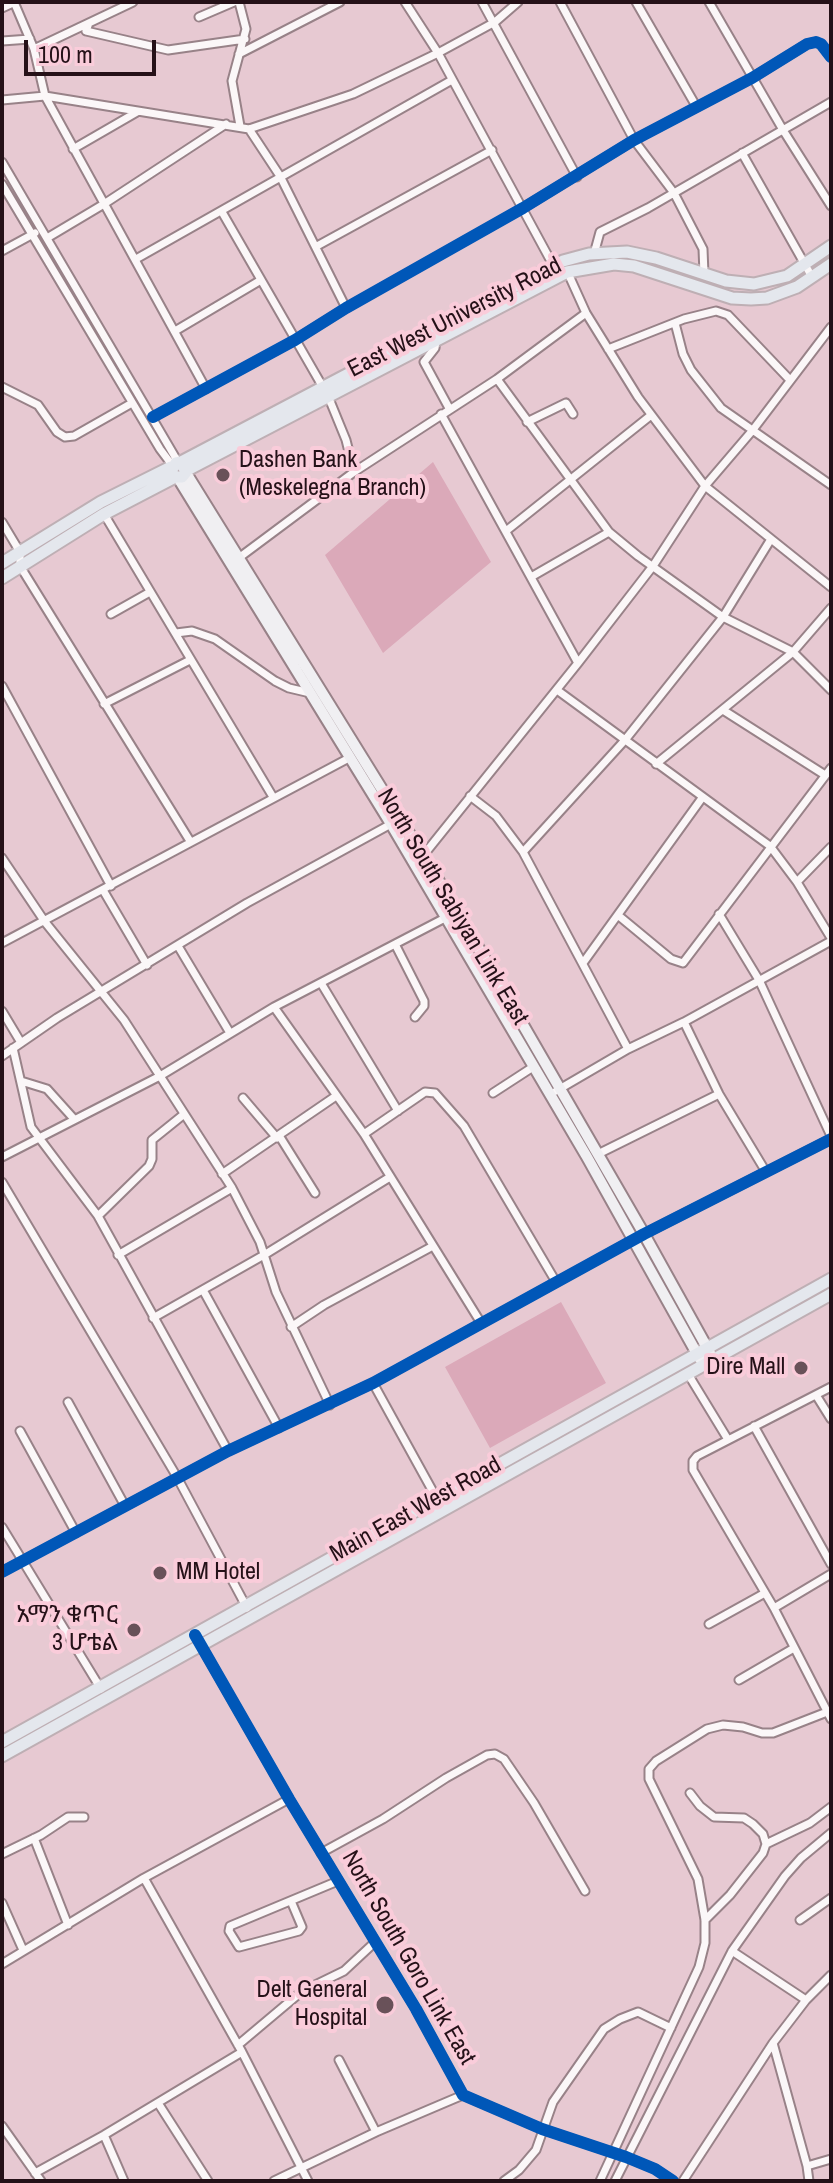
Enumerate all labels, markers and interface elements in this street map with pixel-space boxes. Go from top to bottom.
scale bar [28,24,160,74]
text: 100 m [38,38,93,70]
street label: East West University Road [343,252,567,384]
place label: Dashen Bank (Meskelegna Branch) [239,447,426,503]
marker: Dashen Bank (Meskelegna Branch) [214,466,232,484]
street label: North South Sabiyan Link East [370,784,534,1030]
place label: Dire Mall [706,1354,785,1382]
marker: Dire Mall [792,1359,810,1377]
street label: Main East West Road [325,1451,507,1569]
place label: MM Hotel [176,1559,260,1587]
marker: MM Hotel [151,1564,169,1582]
place label: አማን ቁጥር 3 ሆቴል [16,1602,118,1658]
marker: አማን ቁጥር 3 ሆቴል [125,1621,143,1639]
street label: North South Goro Link East [335,1846,481,2070]
place label: Delt General Hospital [257,1977,367,2033]
marker: Delt General Hospital [374,1994,396,2016]

